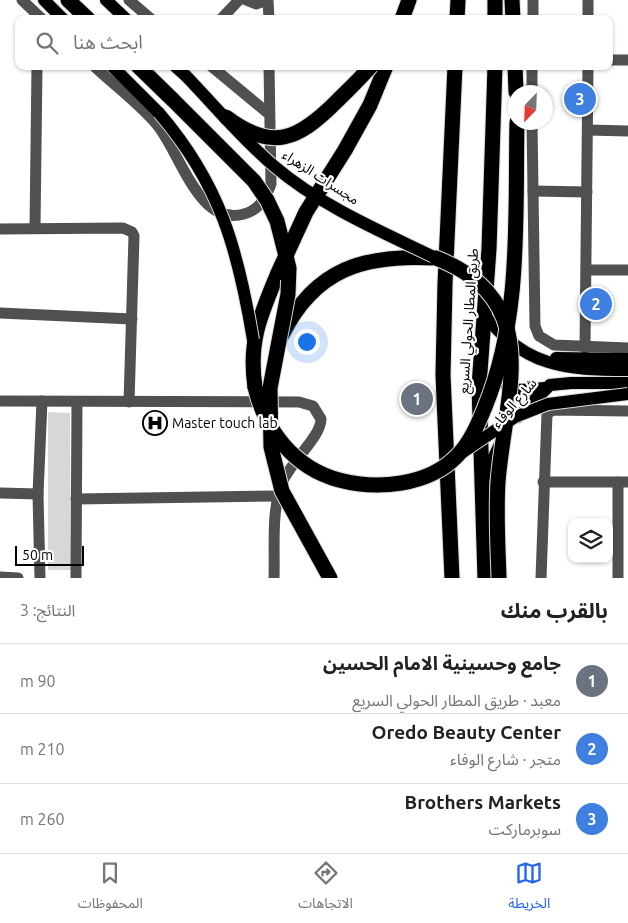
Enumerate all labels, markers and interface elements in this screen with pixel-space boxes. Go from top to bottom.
search box [15,15,613,70]
icon: search [33,29,61,57]
text: ابحث هنا [73,31,143,53]
pin: 3 [564,80,596,118]
north arrow [508,85,553,130]
street label: مجسرات الزهراء [279,146,362,209]
street label: طريق المطار الحولي السريع [455,248,484,395]
pin: 2 [580,285,612,323]
your location [294,329,320,355]
street label: شارع الوفاء [488,375,542,433]
pin: 1 [401,380,433,418]
hospital icon: Master touch lab [142,410,168,436]
place label: Master touch lab [172,415,278,431]
map controls [568,518,613,563]
button: layers [568,518,613,563]
scale bar [15,543,84,566]
text: 50 m [22,547,53,563]
text: بالقرب منك [501,598,608,622]
text: النتائج: 3 [20,601,75,619]
text: جامع وحسينية الامام الحسين [323,652,561,674]
text: 90 m [20,672,56,690]
text: 1 [587,672,597,690]
text: معبد · طريق المطار الحولي السريع [352,691,561,709]
text: Oredo Beauty Center [372,721,561,743]
text: 210 m [20,740,65,758]
text: 2 [587,740,597,758]
text: متجر · شارع الوفاء [450,750,561,768]
text: Brothers Markets [405,791,561,813]
text: 260 m [20,810,65,828]
text: 3 [587,810,597,828]
text: سوبرماركت [489,820,561,838]
tab: المحفوظات [78,859,143,918]
tab: الاتجاهات [298,859,353,918]
tab: الخريطة [508,859,550,918]

